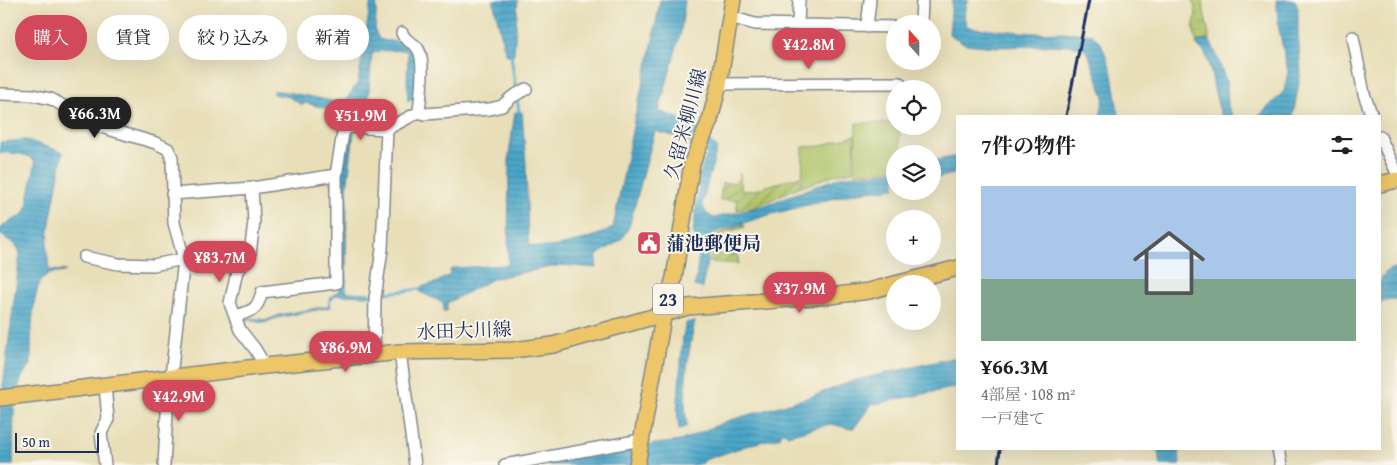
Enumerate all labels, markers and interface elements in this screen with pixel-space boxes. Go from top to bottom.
chip: 購入 [15,15,87,60]
chip: 賃貸 [97,15,169,60]
chip: 絞り込み [179,15,287,60]
chip: 新着 [297,15,369,60]
north arrow [886,15,941,70]
map controls [886,15,941,330]
pin: ¥42.8M [768,28,850,70]
text: ¥42.8M [783,32,835,56]
street label: 久留米柳川線 [657,65,713,183]
button: locate [886,80,941,135]
pin: ¥66.3M [54,96,136,139]
pin: ¥51.9M [320,98,402,141]
text: ¥66.3M [69,101,121,125]
text: ¥51.9M [335,103,387,127]
text: 7件の物件 [981,130,1076,161]
icon: filters [1328,131,1356,159]
button: layers [886,145,941,200]
button: + [886,210,941,265]
icon: home [1124,218,1214,308]
place label: 蒲池郵便局 [666,229,761,257]
public building icon: 蒲池郵便局 [636,230,662,256]
pin: ¥83.7M [179,240,261,283]
text: ¥83.7M [194,245,246,269]
pin: ¥37.9M [759,272,841,314]
button: − [886,275,941,330]
text: ¥37.9M [774,276,826,300]
road number: 23 [653,284,683,314]
street label: 水田大川線 [416,314,512,346]
pin: ¥86.9M [305,330,387,373]
text: ¥86.9M [320,335,372,359]
text: ¥66.3M [981,351,1049,382]
pin: ¥42.9M [138,380,220,422]
text: 4部屋 · 108 m² [981,382,1076,406]
text: ¥42.9M [153,384,205,408]
text: 一戸建て [981,406,1045,430]
scale bar [15,430,99,453]
text: 50 m [22,432,50,452]

